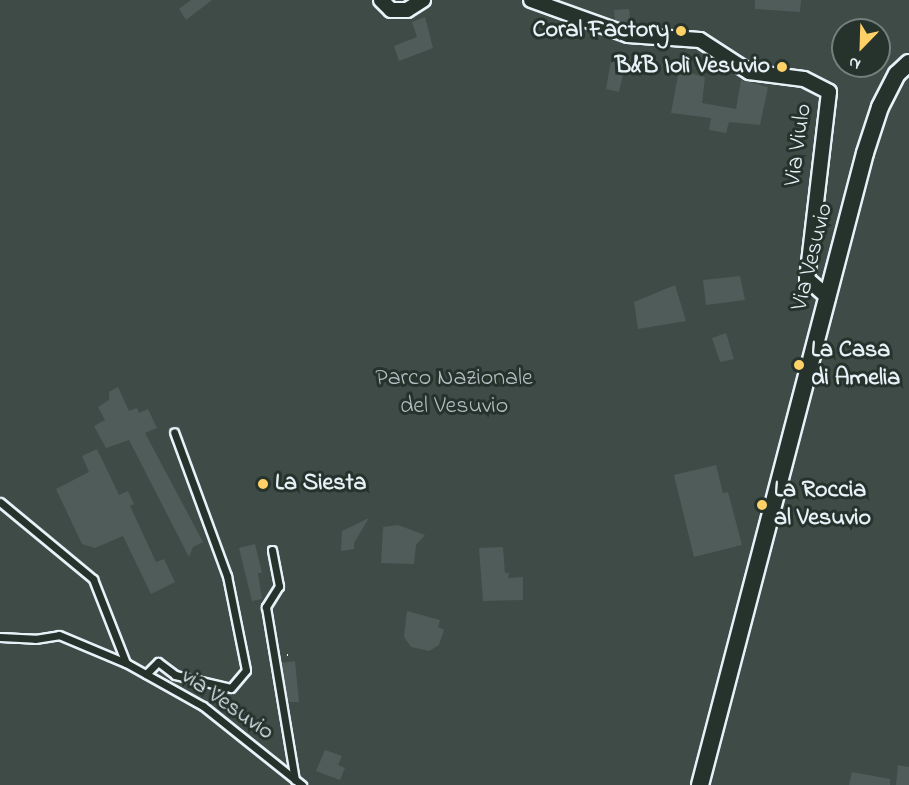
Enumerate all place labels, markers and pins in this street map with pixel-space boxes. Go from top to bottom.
place label: Coral Factory [532,17,669,45]
marker: Coral Factory [674,24,688,38]
place label: B&B Iolì Vesuvio [615,53,770,81]
marker: B&B Iolì Vesuvio [775,60,789,74]
place label: La Casa di Amelia [811,337,900,393]
marker: La Casa di Amelia [792,358,806,372]
place label: La Siesta [275,470,367,498]
marker: La Siesta [256,477,270,491]
place label: La Roccia al Vesuvio [774,477,871,533]
marker: La Roccia al Vesuvio [755,498,769,512]

